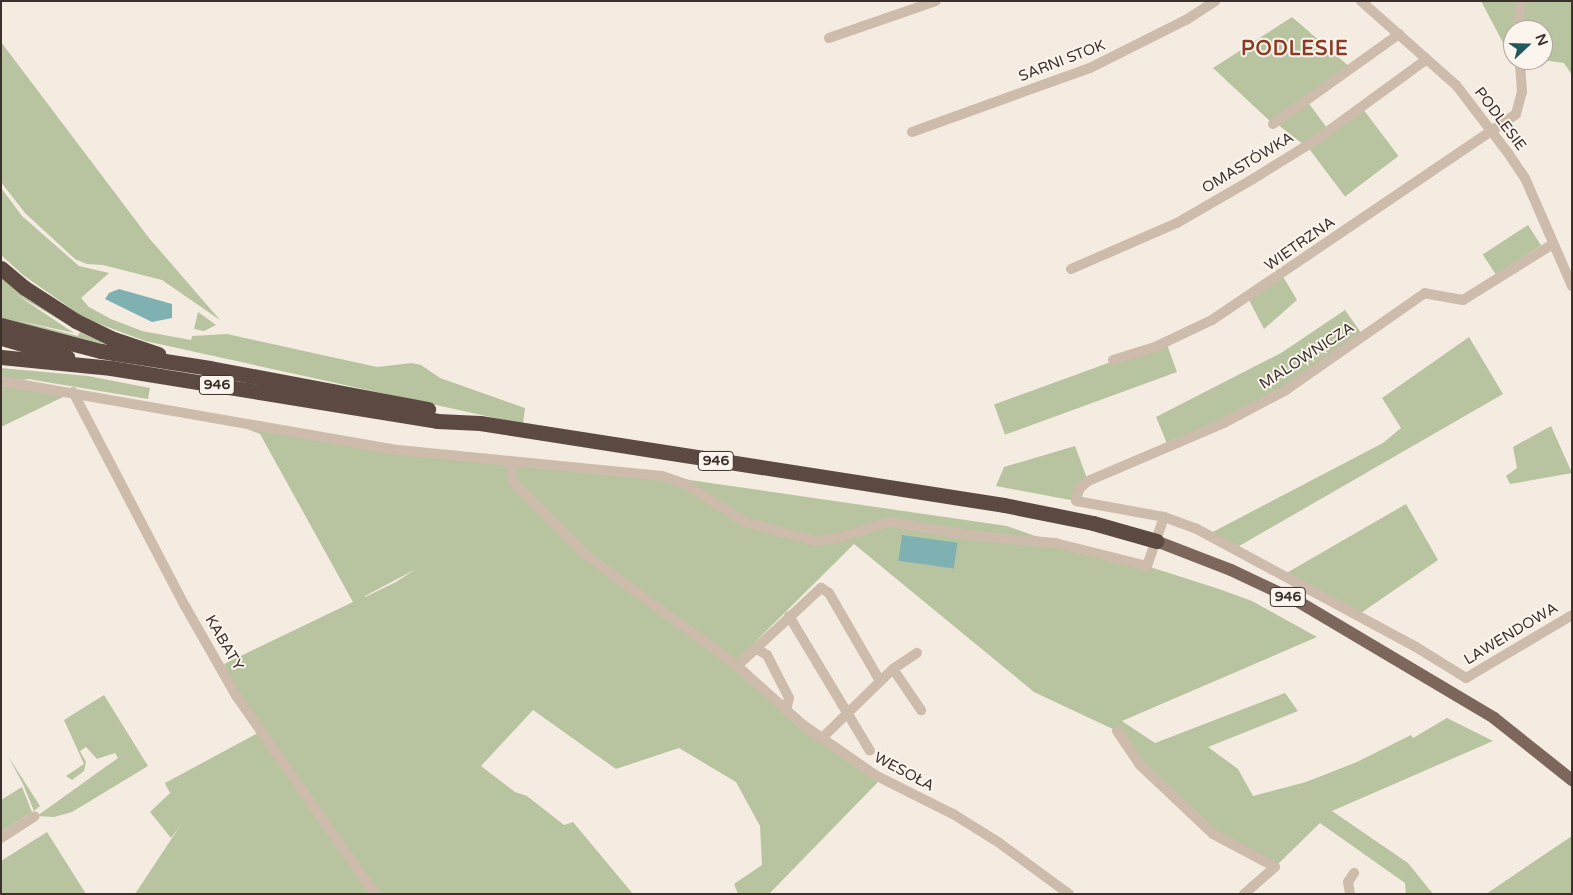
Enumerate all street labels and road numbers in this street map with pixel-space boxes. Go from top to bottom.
street label: SARNI STOK [1016,36,1108,86]
street label: PODLESIE [1470,84,1530,154]
street label: OMASTÓWKA [1199,129,1297,197]
street label: WIETRZNA [1261,213,1339,275]
street label: MALOWNICZA [1256,319,1358,393]
road number: 946 [198,374,236,396]
road number: 946 [697,450,735,472]
road number: 946 [1269,586,1307,608]
street label: LAWENDOWA [1461,599,1561,669]
street label: KABATY [201,612,247,674]
street label: WESOŁA [871,749,937,795]

